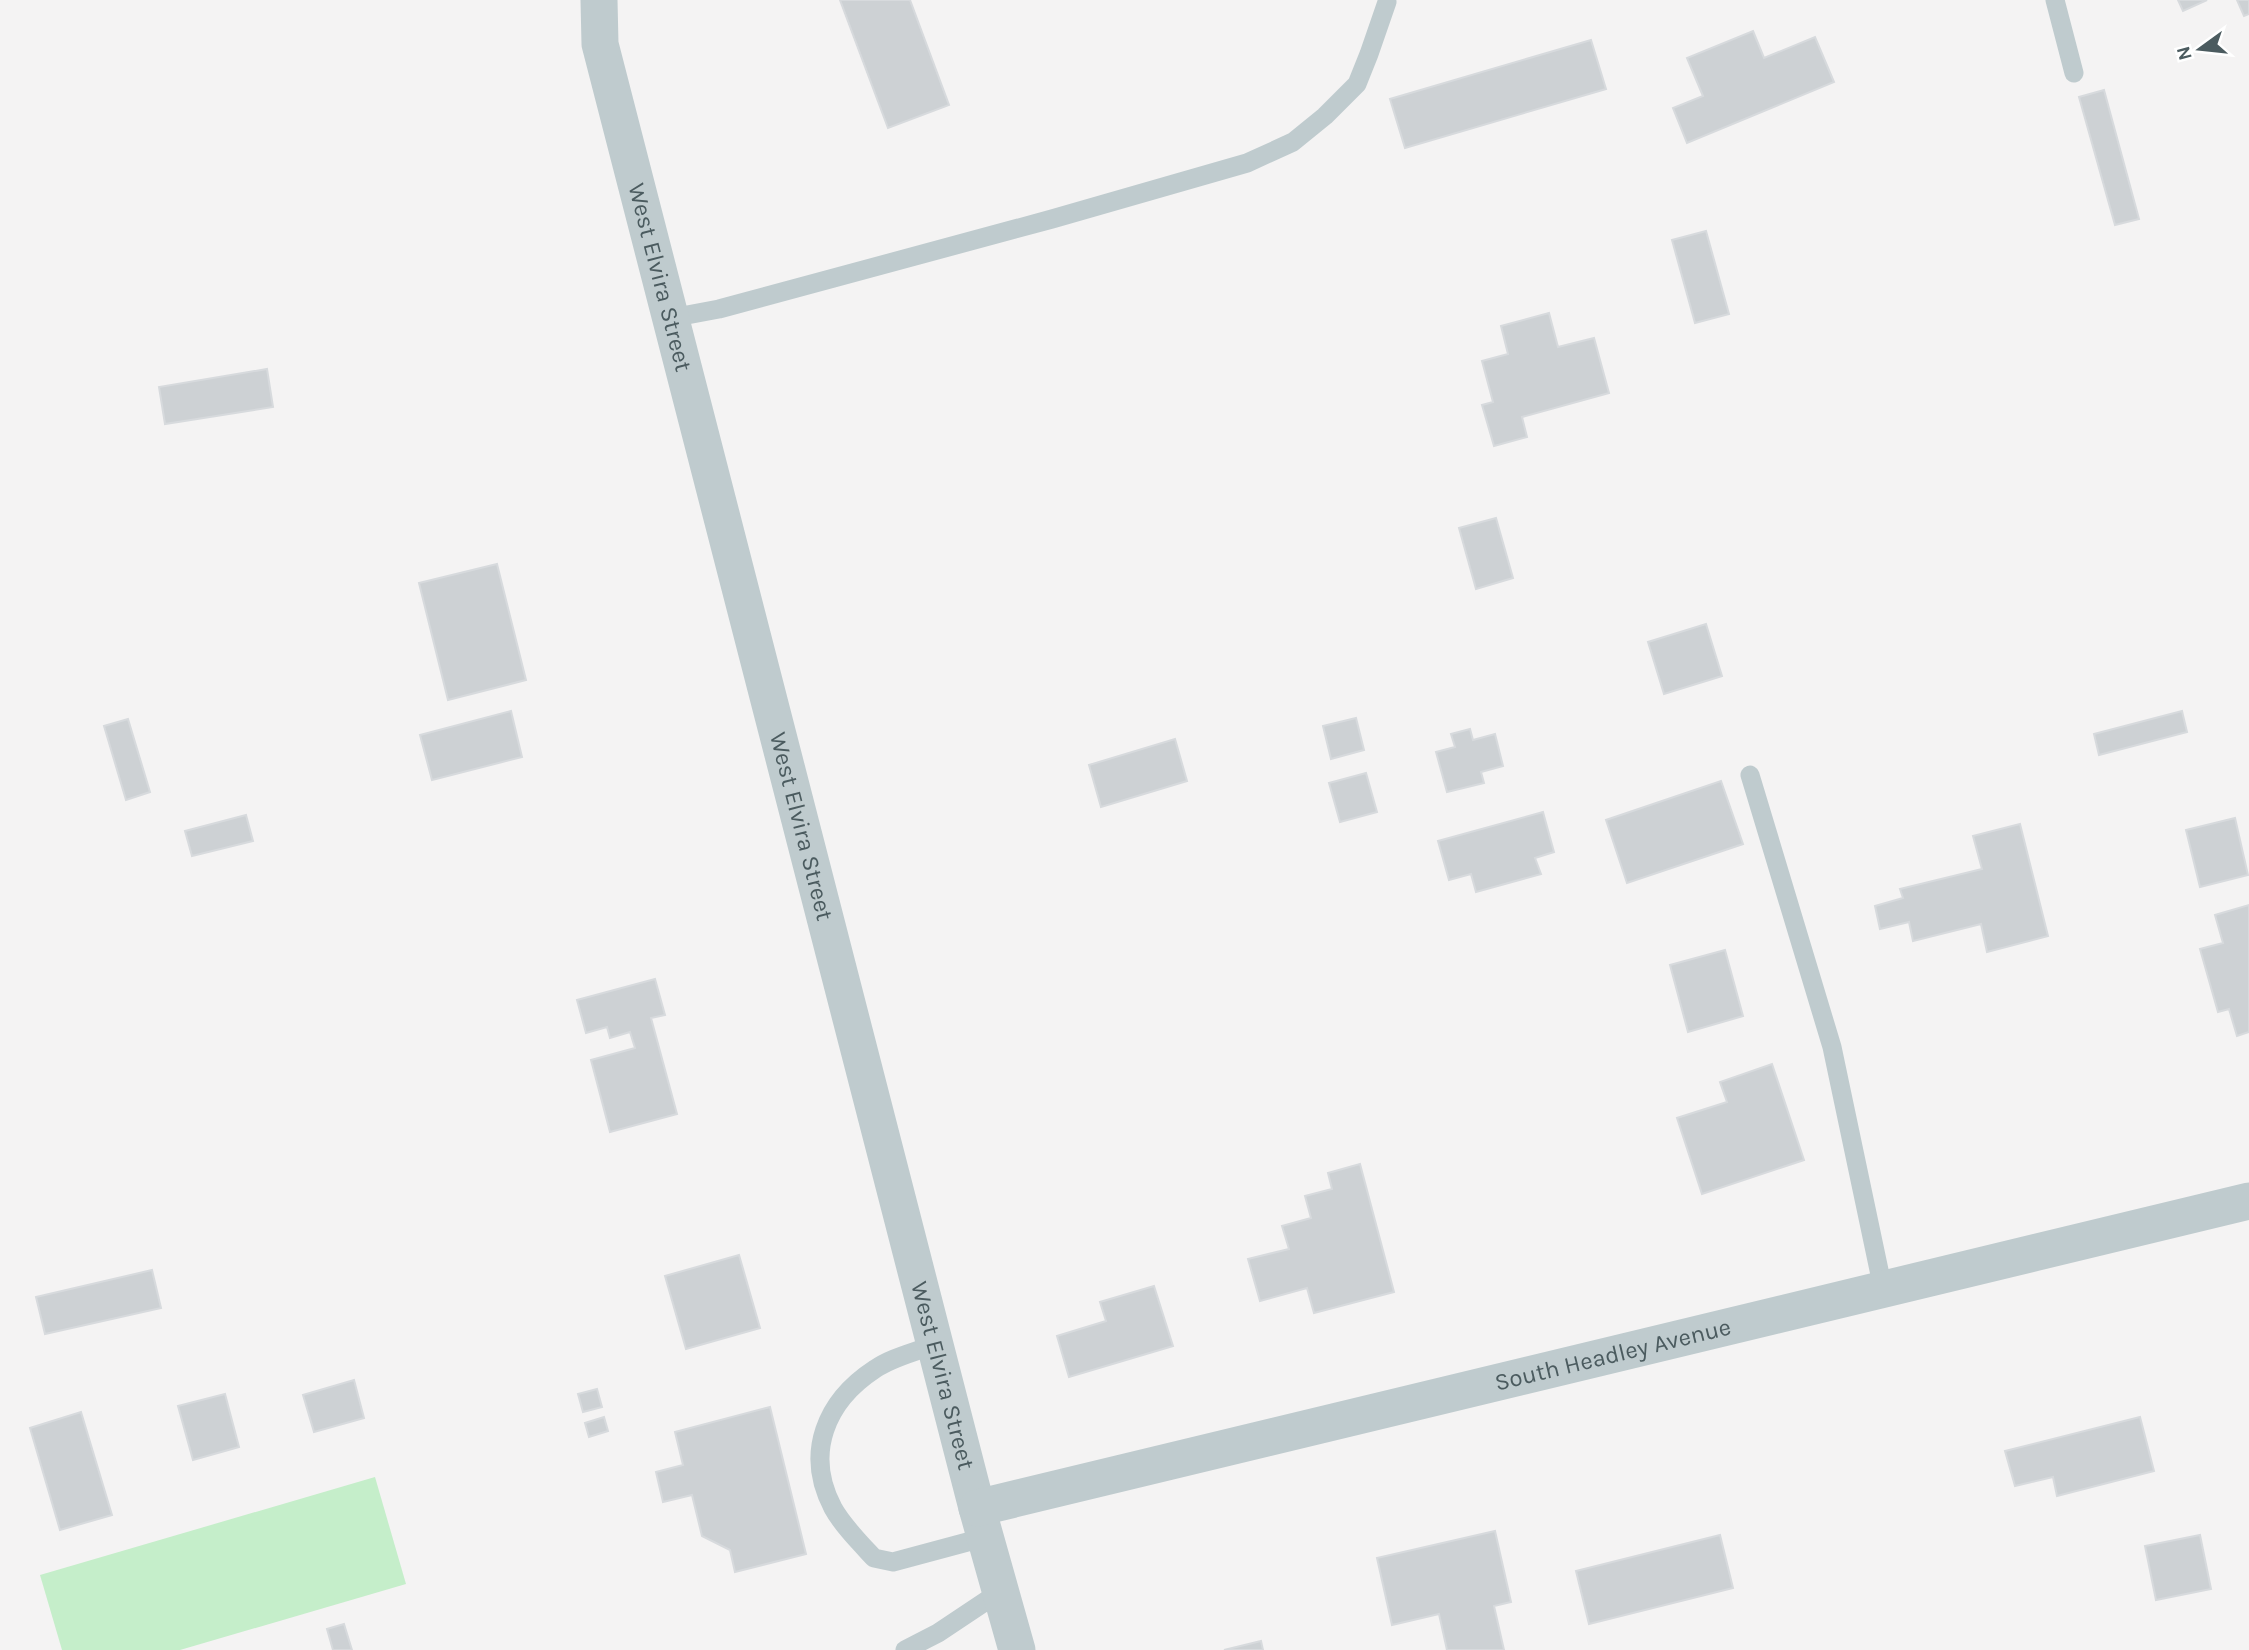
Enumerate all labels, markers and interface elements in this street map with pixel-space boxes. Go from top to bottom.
north arrow [2165,14,2235,84]
text: N [2172,44,2197,63]
street label: West Elvira Street [622,180,698,374]
street label: West Elvira Street [764,729,839,924]
street label: West Elvira Street [905,1278,981,1473]
street label: South Headley Avenue [1492,1313,1734,1397]

